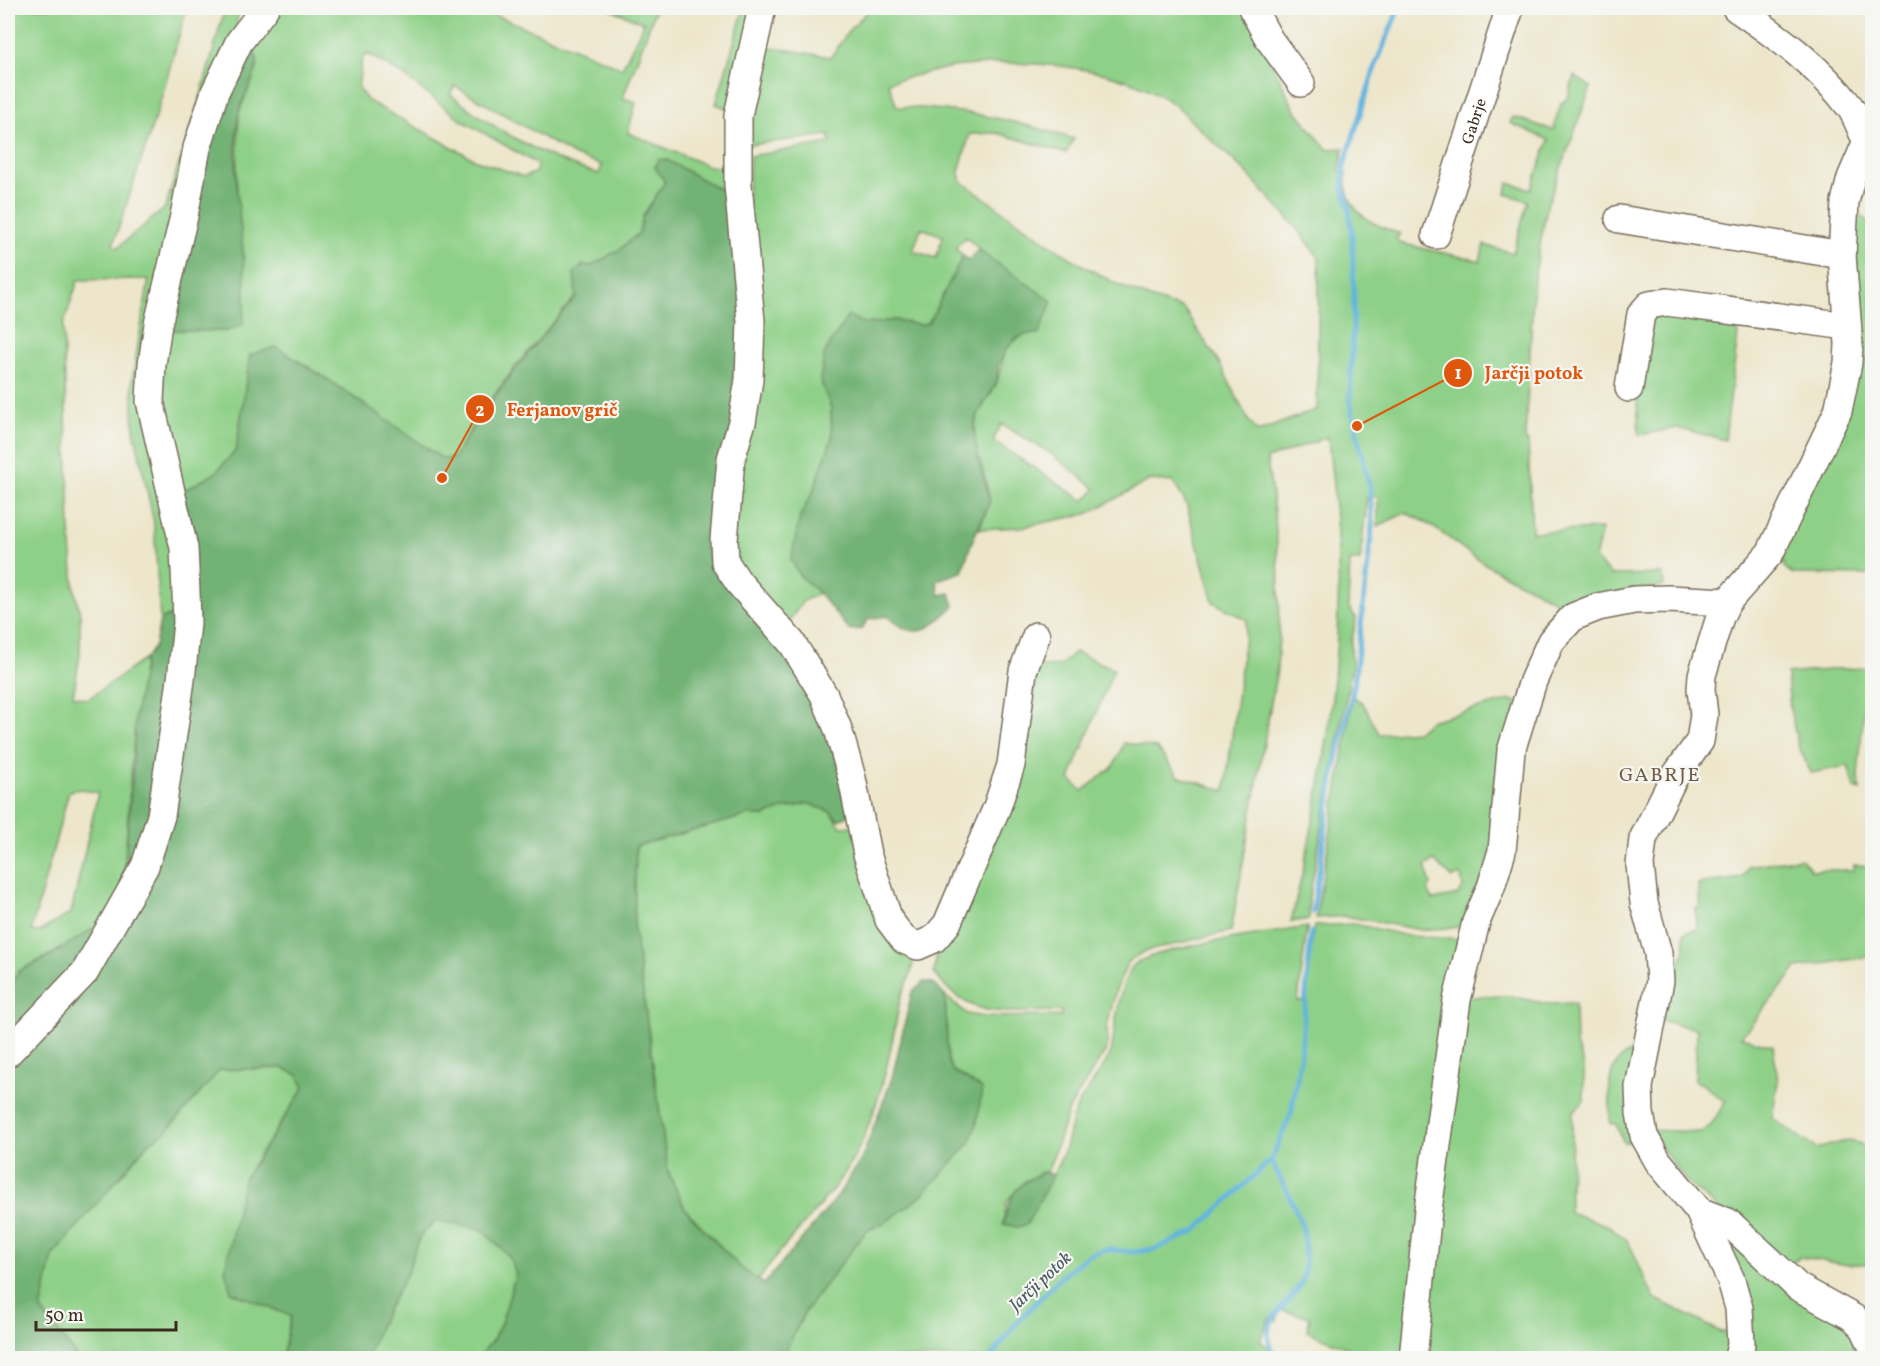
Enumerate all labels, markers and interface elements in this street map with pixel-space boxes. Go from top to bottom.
street label: Gabrje [1457,96,1493,147]
callout: Jarčji potok [1443,355,1596,391]
text: 1 [1454,362,1462,387]
text: Jarčji potok [1484,362,1583,387]
callout: Ferjanov grič [465,391,630,427]
text: 2 [475,399,485,424]
text: Ferjanov grič [507,399,618,424]
district label: GABRJE [1619,762,1701,790]
water label: Jarčji potok [1003,1246,1078,1319]
scale bar [36,1294,176,1332]
text: 50 m [45,1304,84,1329]

